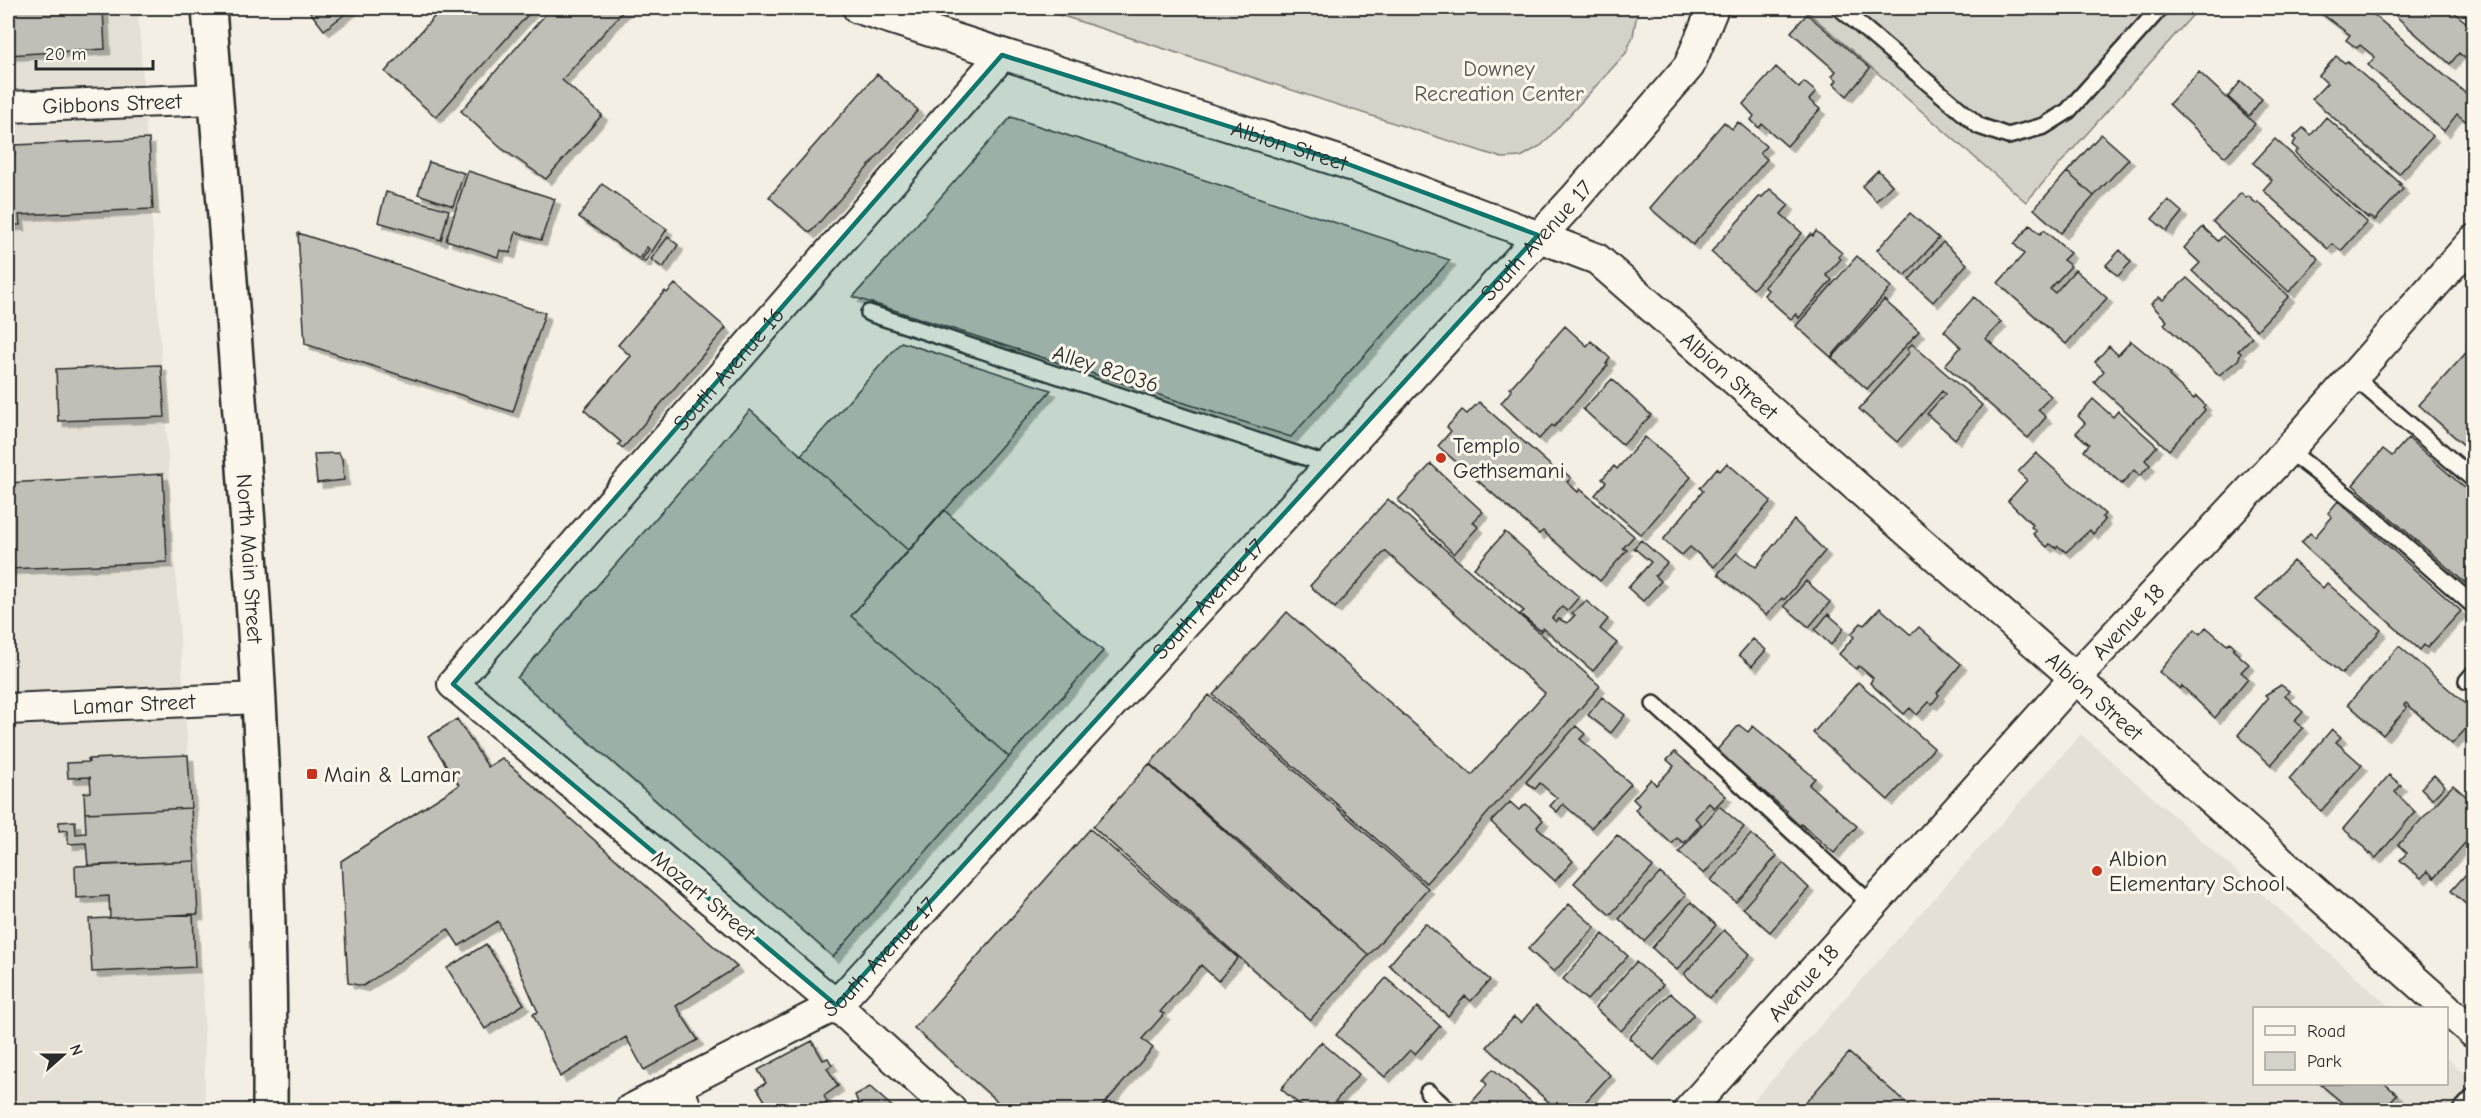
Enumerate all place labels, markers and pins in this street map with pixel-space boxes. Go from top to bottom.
place label: Templo Gethsemani [1453,433,1565,484]
marker: Templo Gethsemani [1434,451,1448,465]
place label: Main & Lamar [324,762,460,788]
marker: Main & Lamar [305,767,319,781]
place label: Albion Elementary School [2109,846,2285,897]
marker: Albion Elementary School [2090,864,2104,878]

